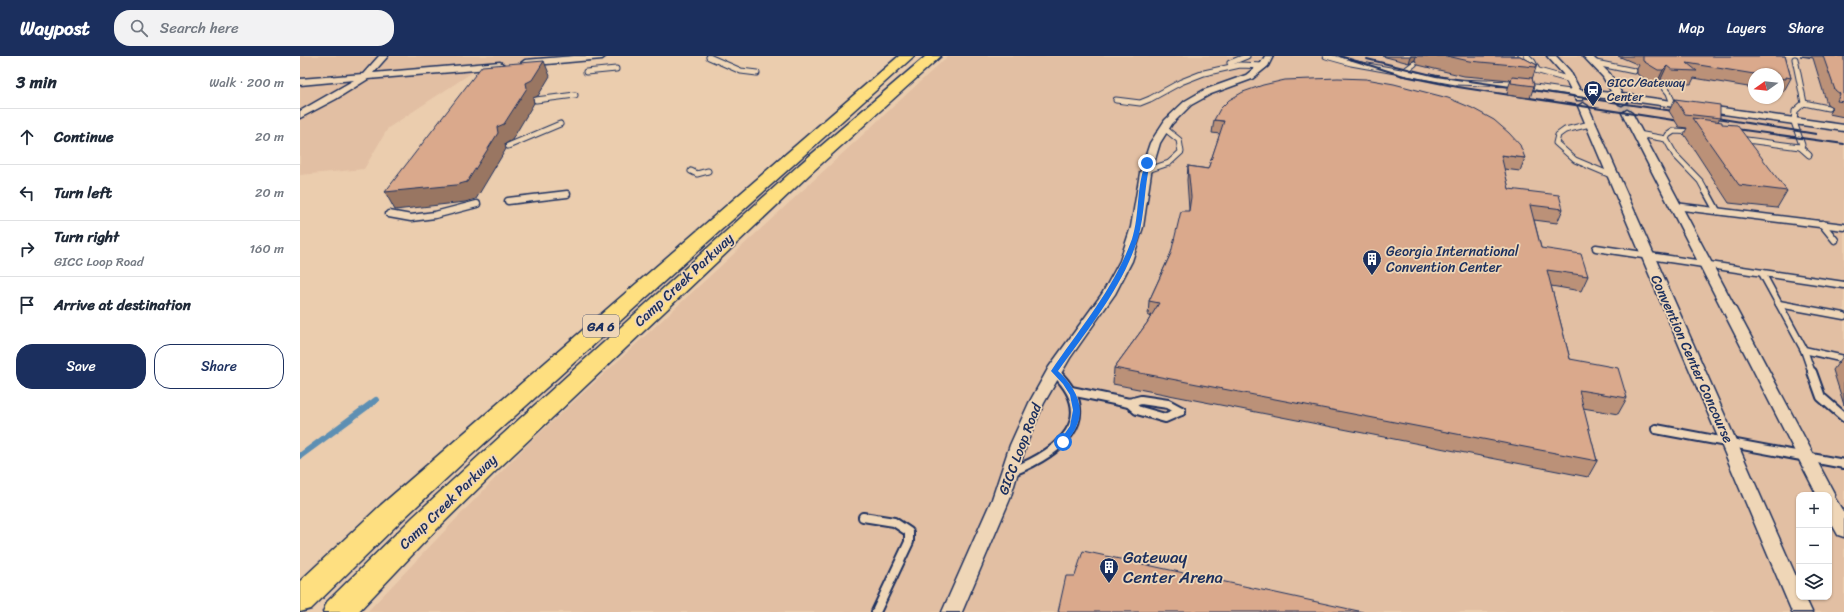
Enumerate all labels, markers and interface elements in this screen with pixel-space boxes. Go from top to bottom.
search box [114,10,394,46]
text: Waypost [20,12,90,45]
text: Search here [160,15,239,41]
text: Map [1679,16,1704,41]
text: Layers [1726,16,1766,41]
text: Share [1788,16,1824,41]
icon: search [128,17,150,39]
text: 3 min [16,67,57,97]
north arrow [1748,68,1784,104]
text: Walk · 200 m [209,71,284,94]
place label: GICC/Gateway Center [1607,72,1686,108]
station icon: GICC/Gateway Center [1582,79,1604,107]
text: Continue [54,124,114,150]
text: 20 m [255,125,284,148]
icon: ahead [16,126,38,148]
route end [1138,154,1156,172]
text: Turn left [54,180,112,206]
text: 20 m [255,181,284,204]
icon: left [16,182,38,204]
text: Turn right [54,224,119,250]
street label: Camp Creek Parkway [628,226,740,333]
text: 160 m [249,237,284,260]
icon: right [16,238,38,260]
place label: Georgia International Convention Center [1386,239,1520,280]
building icon: Georgia International Convention Center [1361,248,1383,276]
text: GICC Loop Road [54,250,144,273]
street label: Convention Center Concourse [1643,271,1741,447]
text: Arrive at destination [54,292,191,318]
icon: arrive [16,294,38,316]
road number: GA 6 [583,315,619,337]
button: Save [16,344,146,389]
button: Share [154,344,284,389]
street label: GICC Loop Road [991,398,1050,499]
route start [1054,433,1072,451]
street label: Camp Creek Parkway [393,448,504,556]
map controls [1796,492,1832,600]
button: + [1796,492,1832,528]
button: − [1796,528,1832,564]
place label: Gateway Center Arena [1123,542,1224,592]
building icon: Gateway Center Arena [1098,556,1120,584]
button: layers [1796,564,1832,600]

